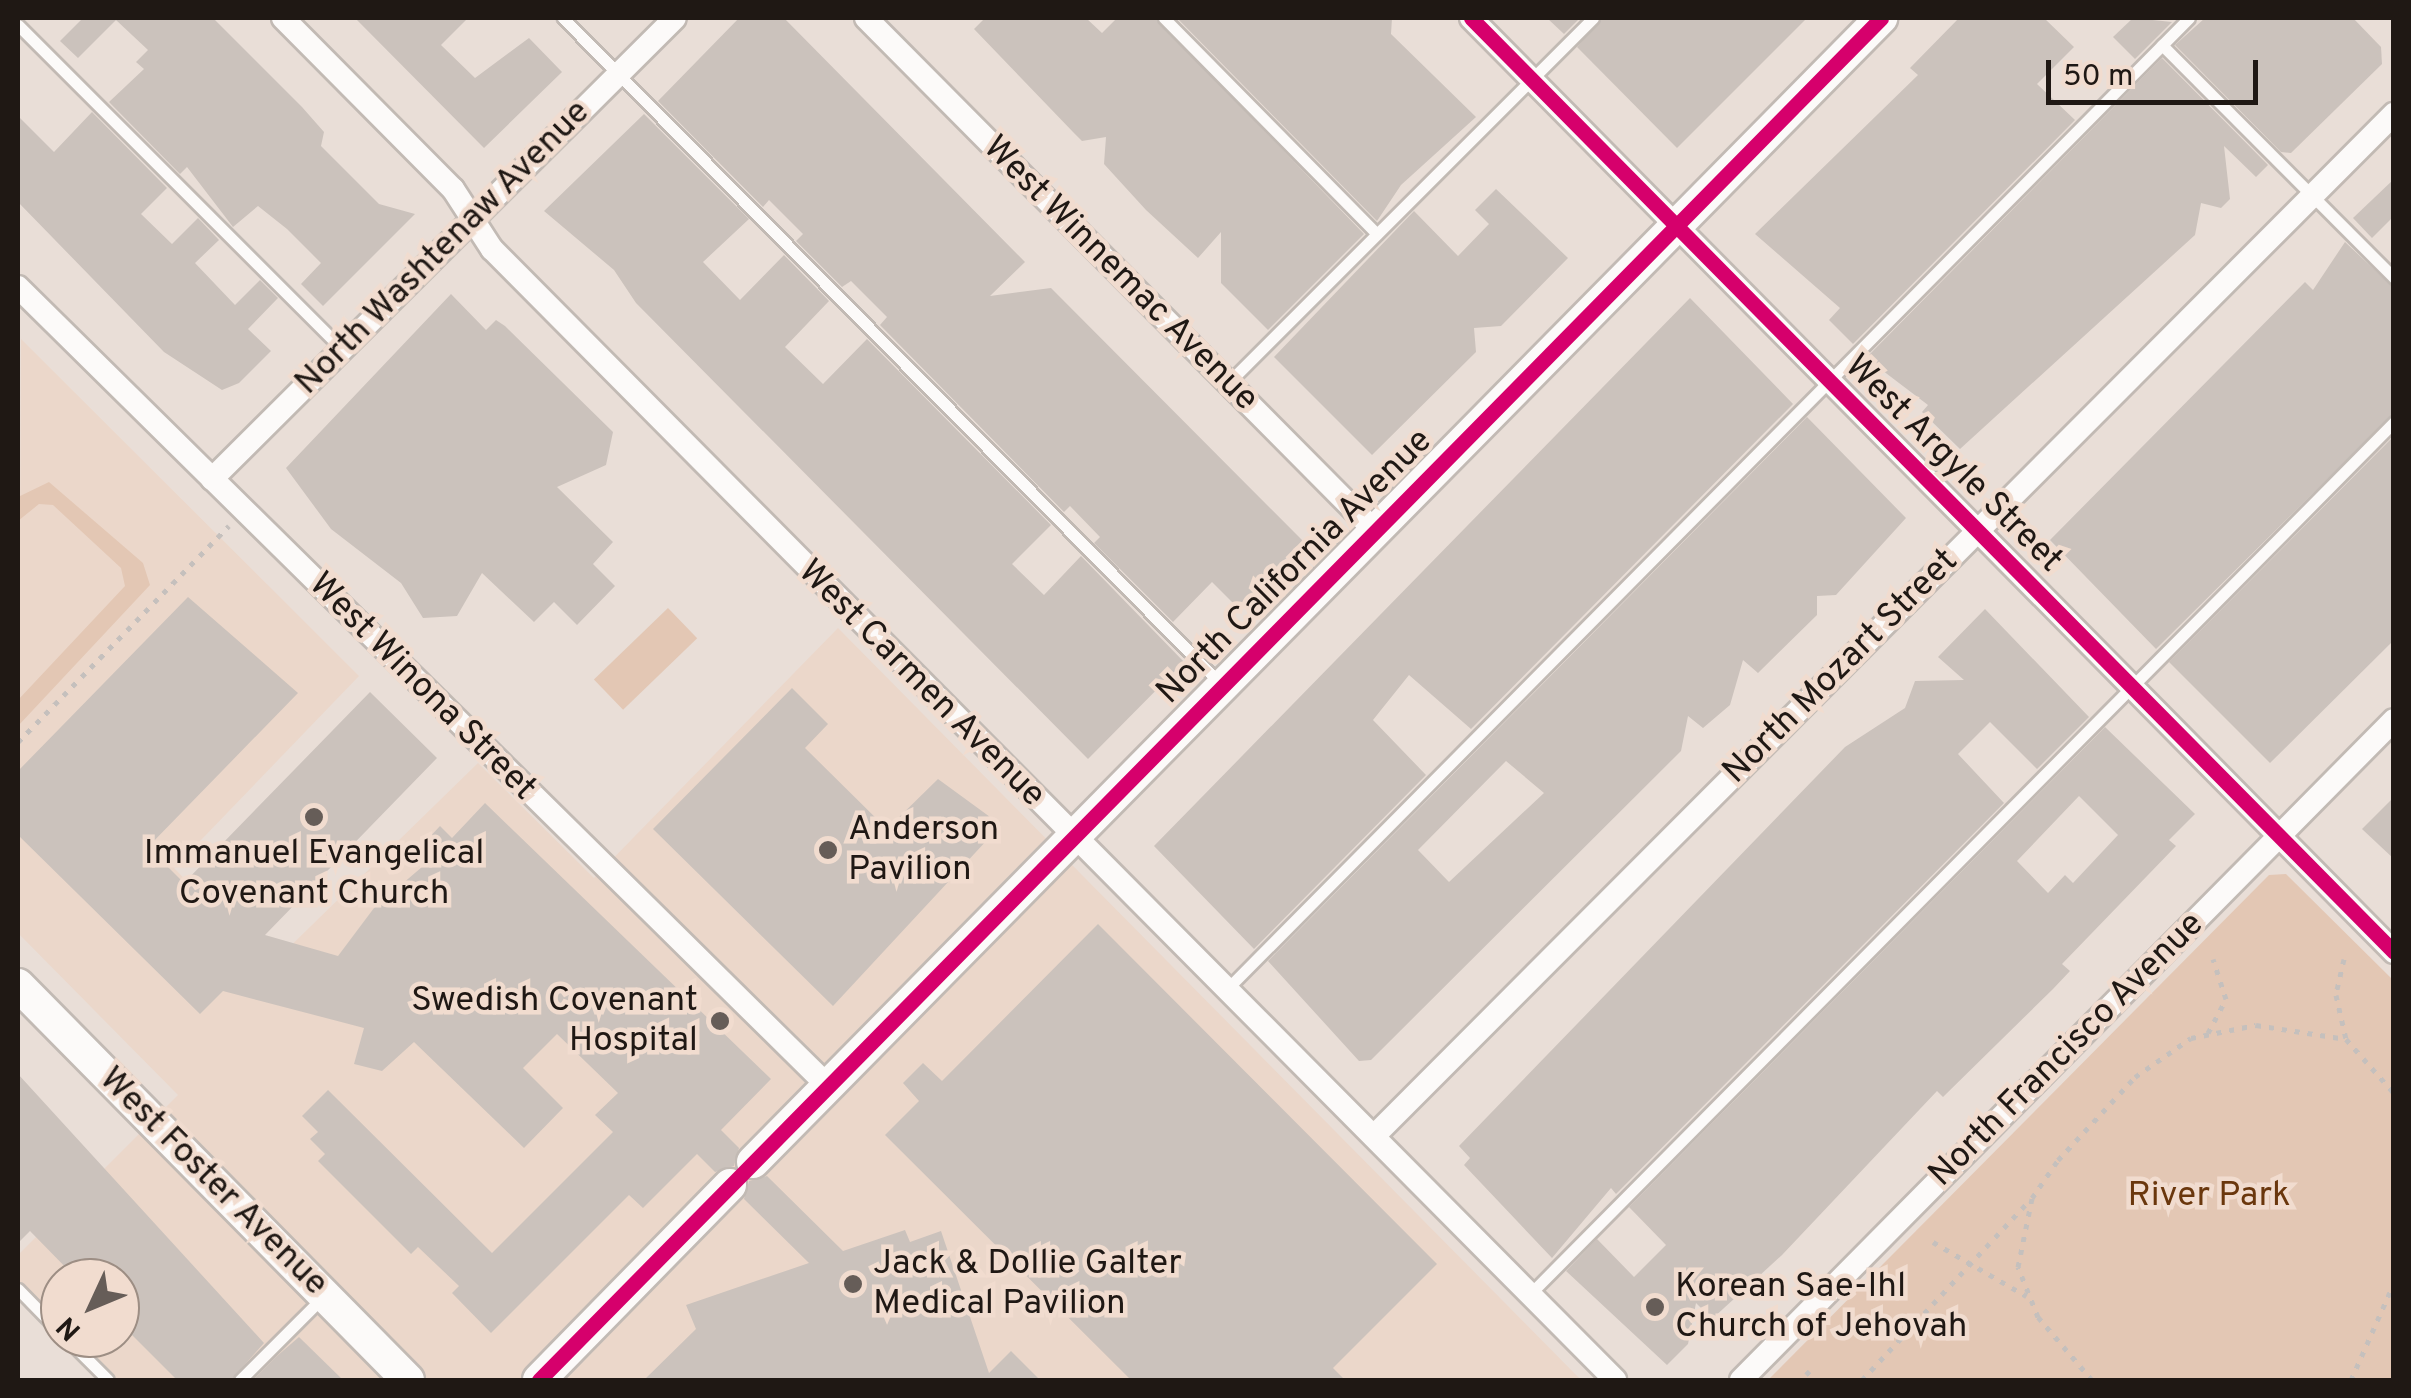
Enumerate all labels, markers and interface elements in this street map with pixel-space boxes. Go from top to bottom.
scale bar [2051,40,2264,102]
text: 50 m [2063,59,2133,96]
street label: North Washtenaw Avenue [286,91,600,405]
street label: West Winnemac Avenue [973,127,1267,421]
street label: West Argyle Street [1835,346,2071,582]
street label: North California Avenue [1148,420,1442,714]
street label: North Mozart Street [1715,541,1967,793]
street label: West Carmen Avenue [788,551,1054,817]
street label: West Winona Street [299,564,545,810]
marker: Immanuel Evangelical Covenant Church [303,806,325,828]
place label: Anderson Pavilion [848,809,999,891]
place label: Immanuel Evangelical Covenant Church [144,833,484,915]
marker: Anderson Pavilion [817,839,839,861]
street label: North Francisco Avenue [1920,903,2214,1197]
place label: Swedish Covenant Hospital [411,980,698,1062]
marker: Swedish Covenant Hospital [707,1008,733,1034]
street label: West Foster Avenue [89,1058,337,1306]
park label: River Park [2127,1175,2291,1217]
place label: Jack & Dollie Galter Medical Pavilion [873,1243,1182,1325]
north arrow [40,1258,140,1358]
place label: Korean Sae-Ihl Church of Jehovah [1675,1266,1967,1348]
marker: Jack & Dollie Galter Medical Pavilion [842,1273,864,1295]
marker: Korean Sae-Ihl Church of Jehovah [1644,1296,1666,1318]
text: N [50,1308,90,1347]

